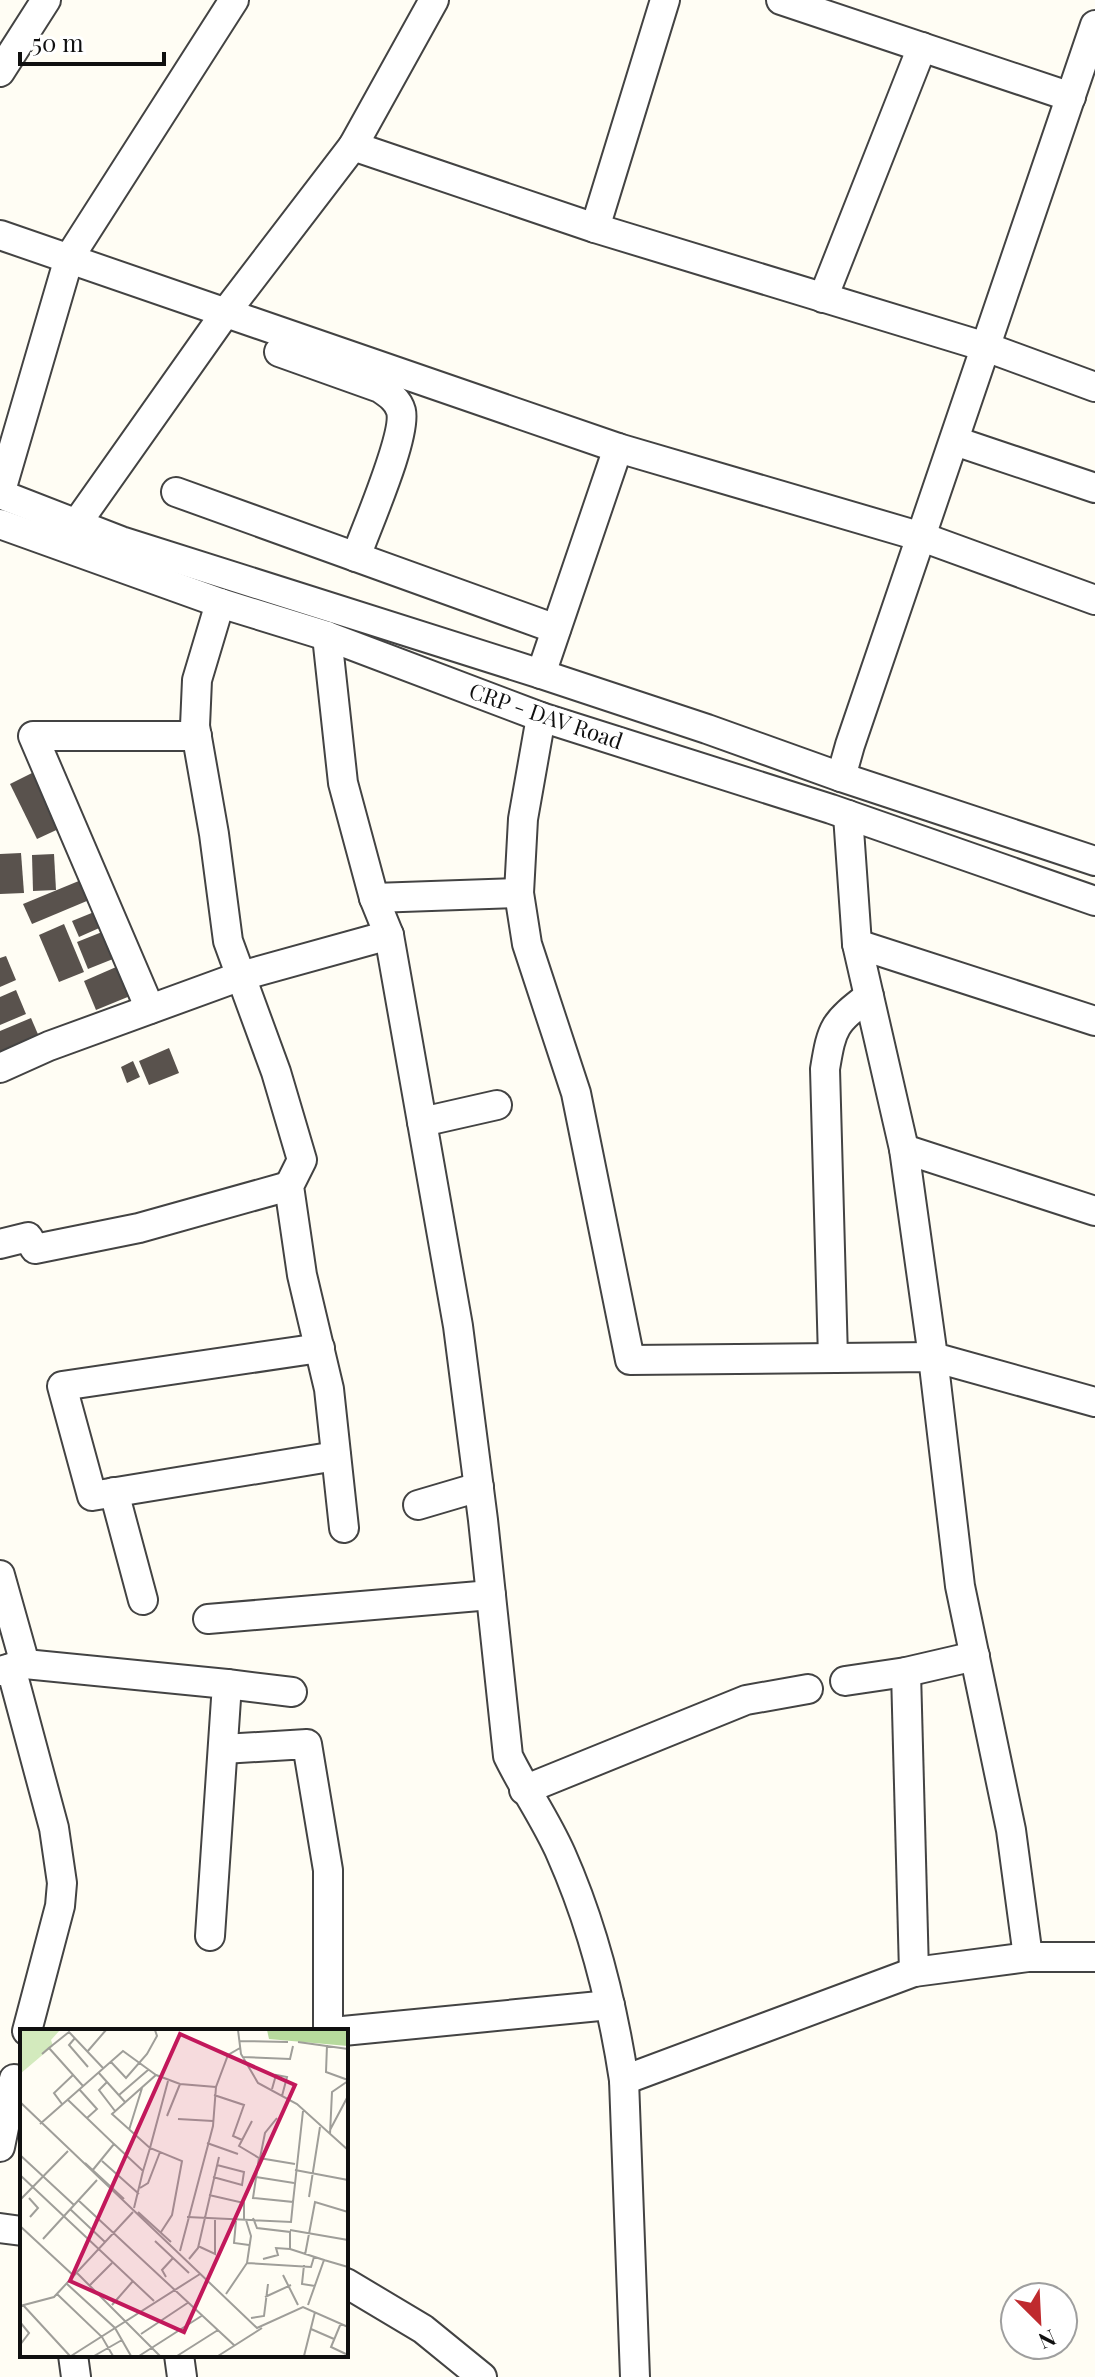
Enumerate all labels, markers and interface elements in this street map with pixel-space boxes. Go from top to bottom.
scale bar [20,16,164,66]
text: 50 m [32,26,84,58]
street label: CRP - DAV Road [466,675,627,755]
inset map [20,2029,348,2357]
north arrow [999,2281,1079,2361]
text: N [1034,2323,1061,2357]

